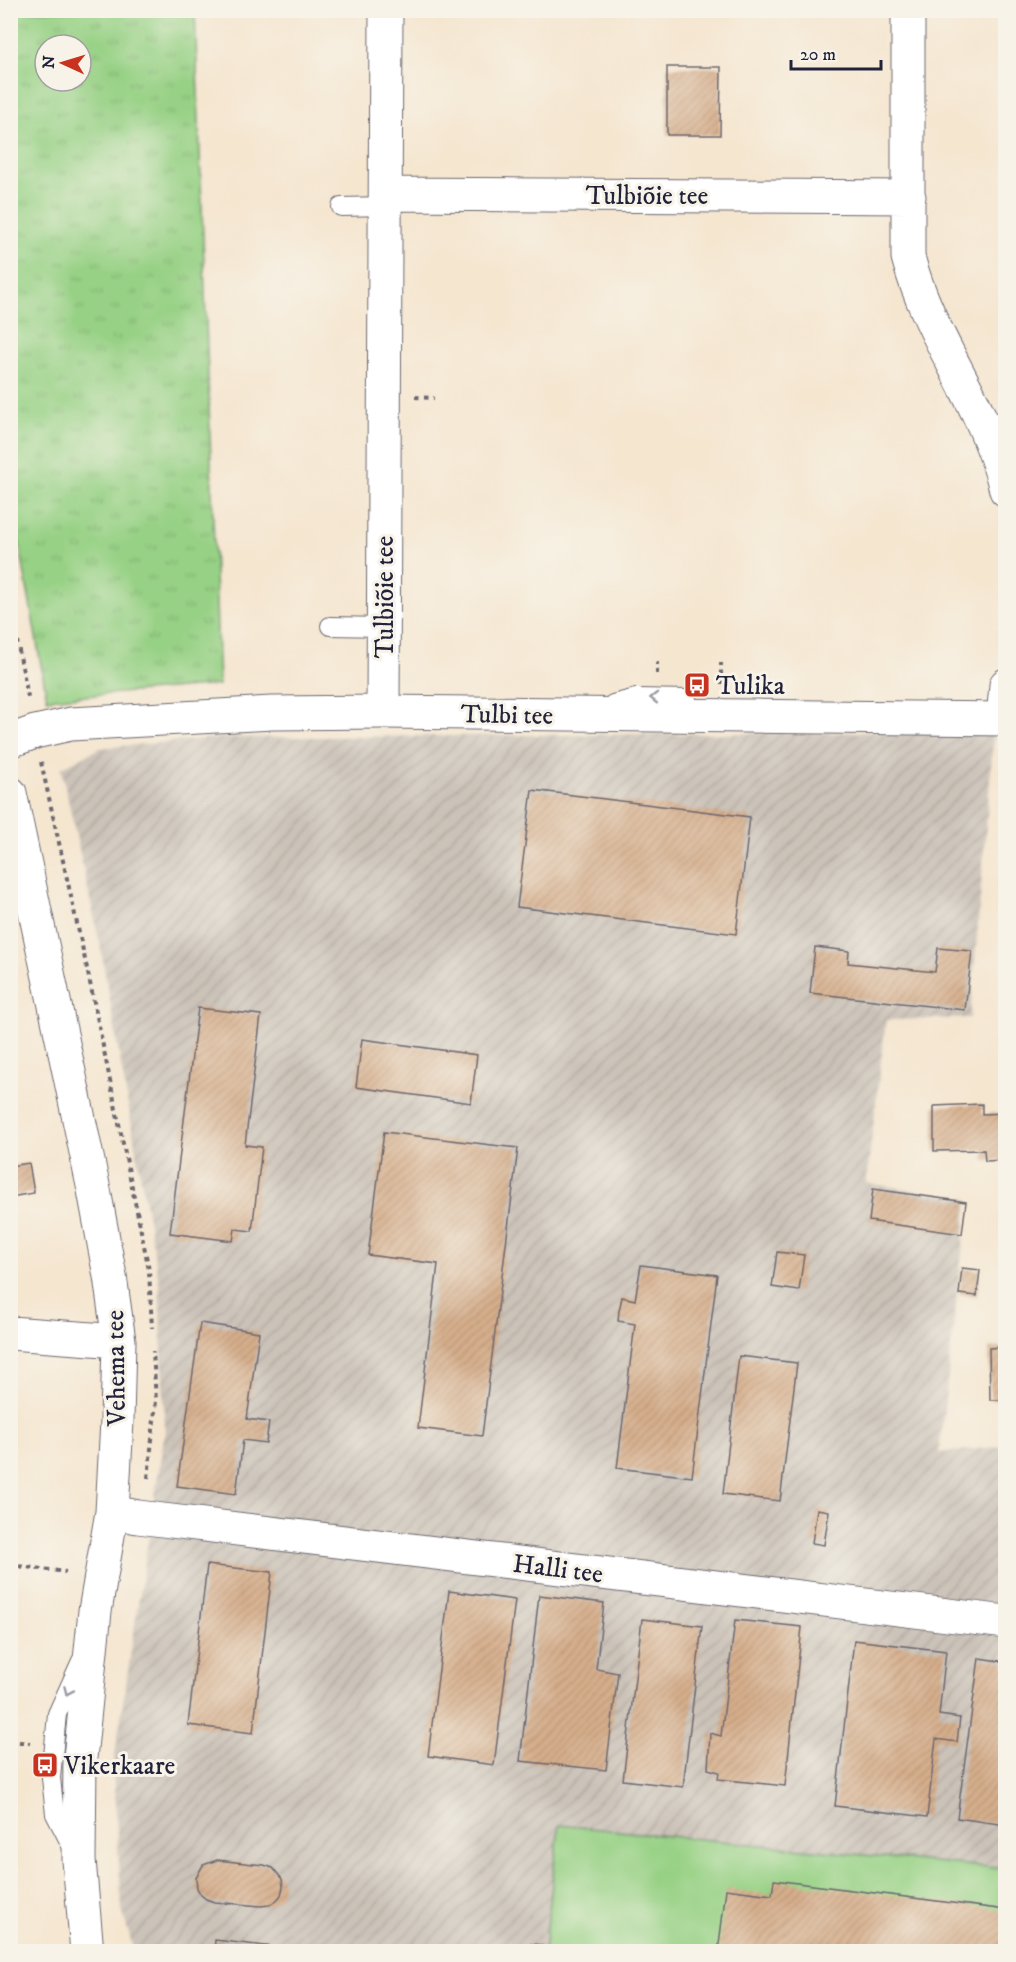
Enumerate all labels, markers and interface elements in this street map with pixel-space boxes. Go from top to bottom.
north arrow [33,33,93,93]
scale bar [791,33,881,71]
text: 20 m [800,44,836,66]
text: N [39,55,59,69]
street label: Tulbiõie tee [586,180,708,213]
street label: Tulbiõie tee [369,536,402,658]
bus stop icon: Tulika [682,670,712,700]
place label: Tulika [716,670,785,703]
one-way arrow [650,692,659,705]
street label: Tulbi tee [460,698,553,733]
street label: Vehema tee [99,1310,134,1427]
street label: Halli tee [511,1548,605,1591]
one-way arrow [63,1685,75,1696]
bus stop icon: Vikerkaare [30,1750,60,1780]
place label: Vikerkaare [63,1750,175,1783]

